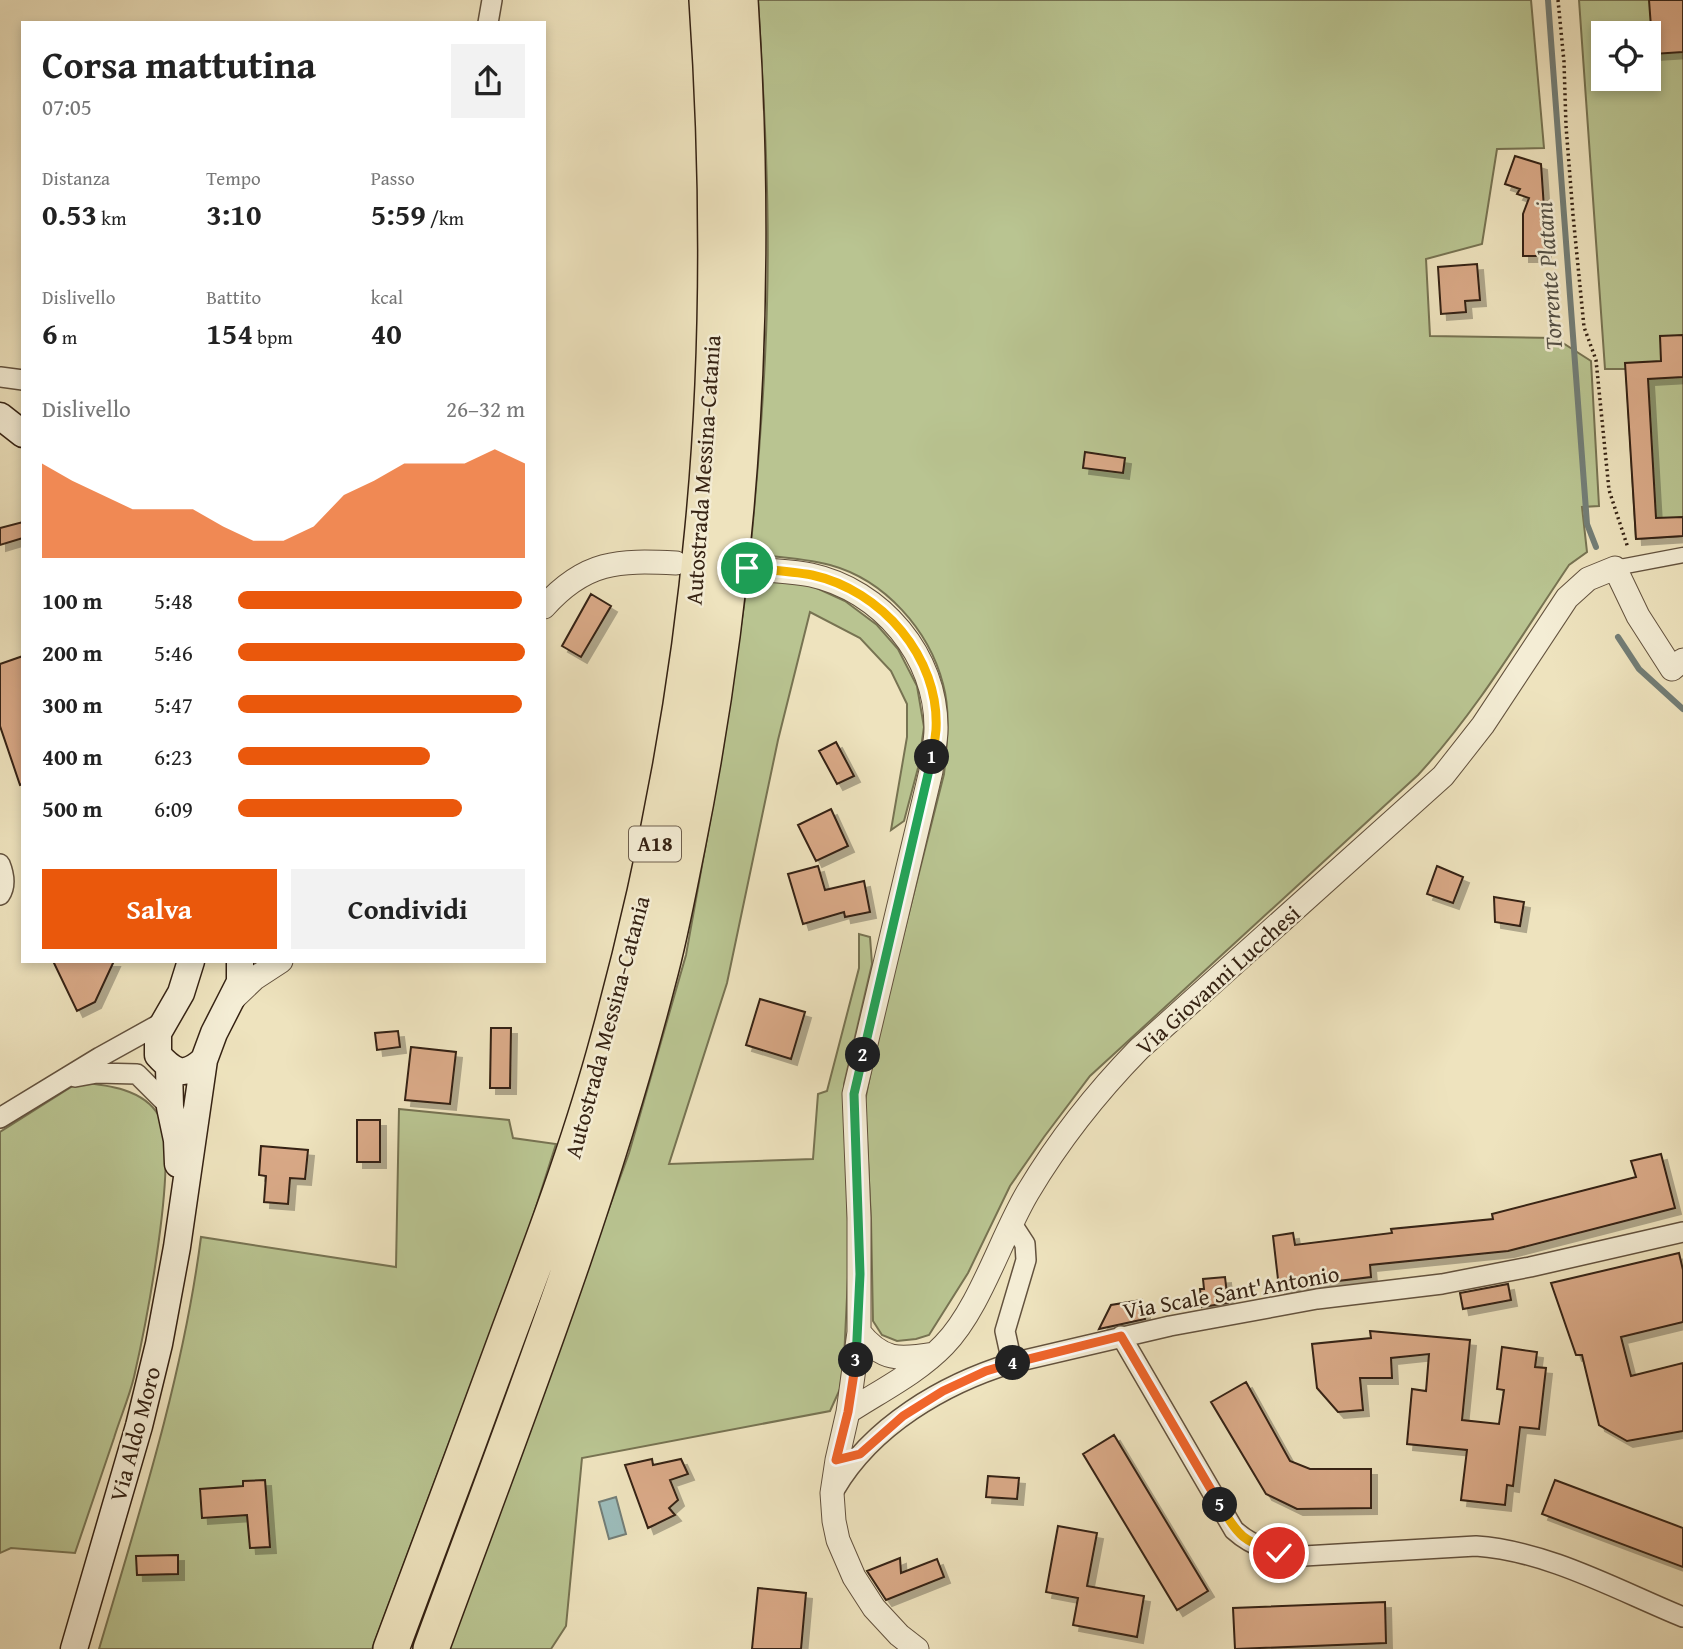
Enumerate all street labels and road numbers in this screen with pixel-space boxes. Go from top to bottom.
street label: Autostrada Messina-Catania [677,334,728,606]
road number: A18 [629,826,681,862]
street label: Autostrada Messina-Catania [556,892,657,1162]
street label: Via Giovanni Lucchesi [1128,897,1307,1062]
street label: Via Scale Sant'Antonio [1120,1256,1342,1327]
street label: Via Aldo Moro [101,1363,168,1505]

